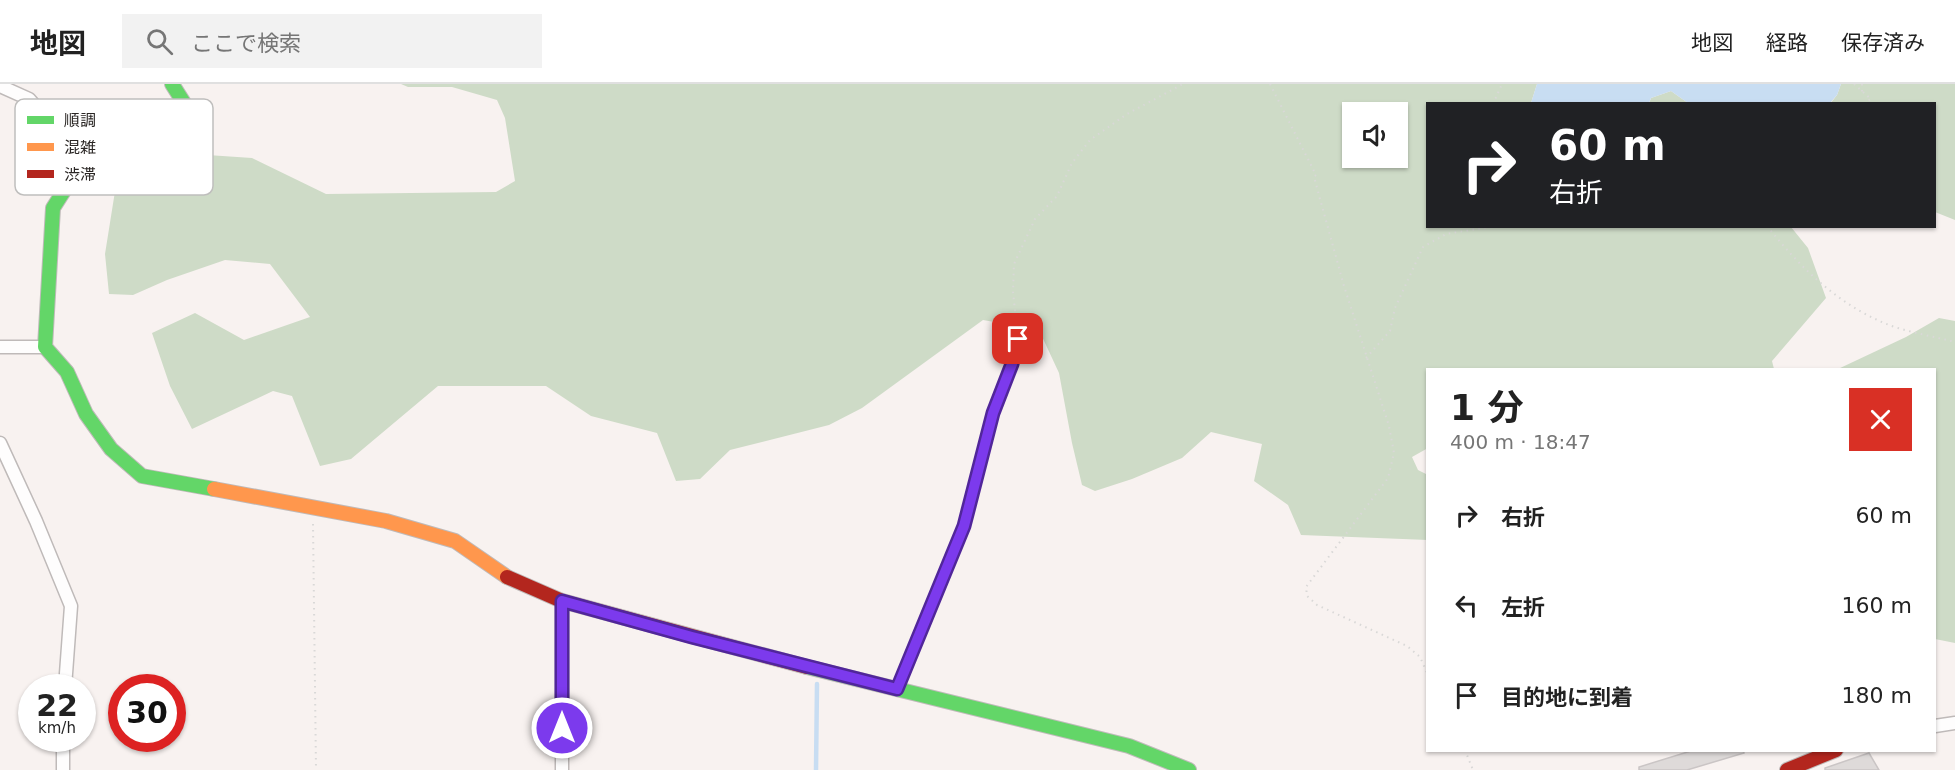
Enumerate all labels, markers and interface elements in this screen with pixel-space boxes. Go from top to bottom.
search box [122,14,542,68]
icon: search [143,25,176,58]
text: 地図 [30,27,86,60]
text: ここで検索 [191,31,301,56]
text: 地図 [1691,31,1733,55]
text: 経路 [1766,31,1808,55]
text: 保存済み [1841,31,1925,55]
legend [15,99,213,195]
map controls [1342,102,1408,168]
button: sound [1342,102,1408,168]
text: 順調 [64,111,96,130]
text: 60 m [1549,121,1666,170]
icon: right [1450,126,1528,204]
text: 混雑 [64,138,96,157]
text: 渋滞 [64,165,96,184]
text: 右折 [1549,177,1603,208]
pin [992,313,1043,364]
icon: arrive [1001,322,1034,355]
text: 1 分 [1450,387,1524,428]
button: close [1849,388,1912,451]
text: 400 m · 18:47 [1450,430,1591,454]
icon: right [1450,499,1483,532]
text: 60 m [1856,503,1912,528]
text: 右折 [1501,505,1545,530]
icon: left [1450,589,1483,622]
text: 160 m [1842,593,1912,618]
text: 左折 [1501,595,1545,620]
speed limit sign: 30 [108,674,186,752]
icon: arrive [1450,679,1483,712]
text: 180 m [1842,683,1912,708]
text: 目的地に到着 [1501,685,1633,710]
text: 22 [36,688,78,723]
position arrow [530,696,594,760]
text: km/h [38,719,76,737]

